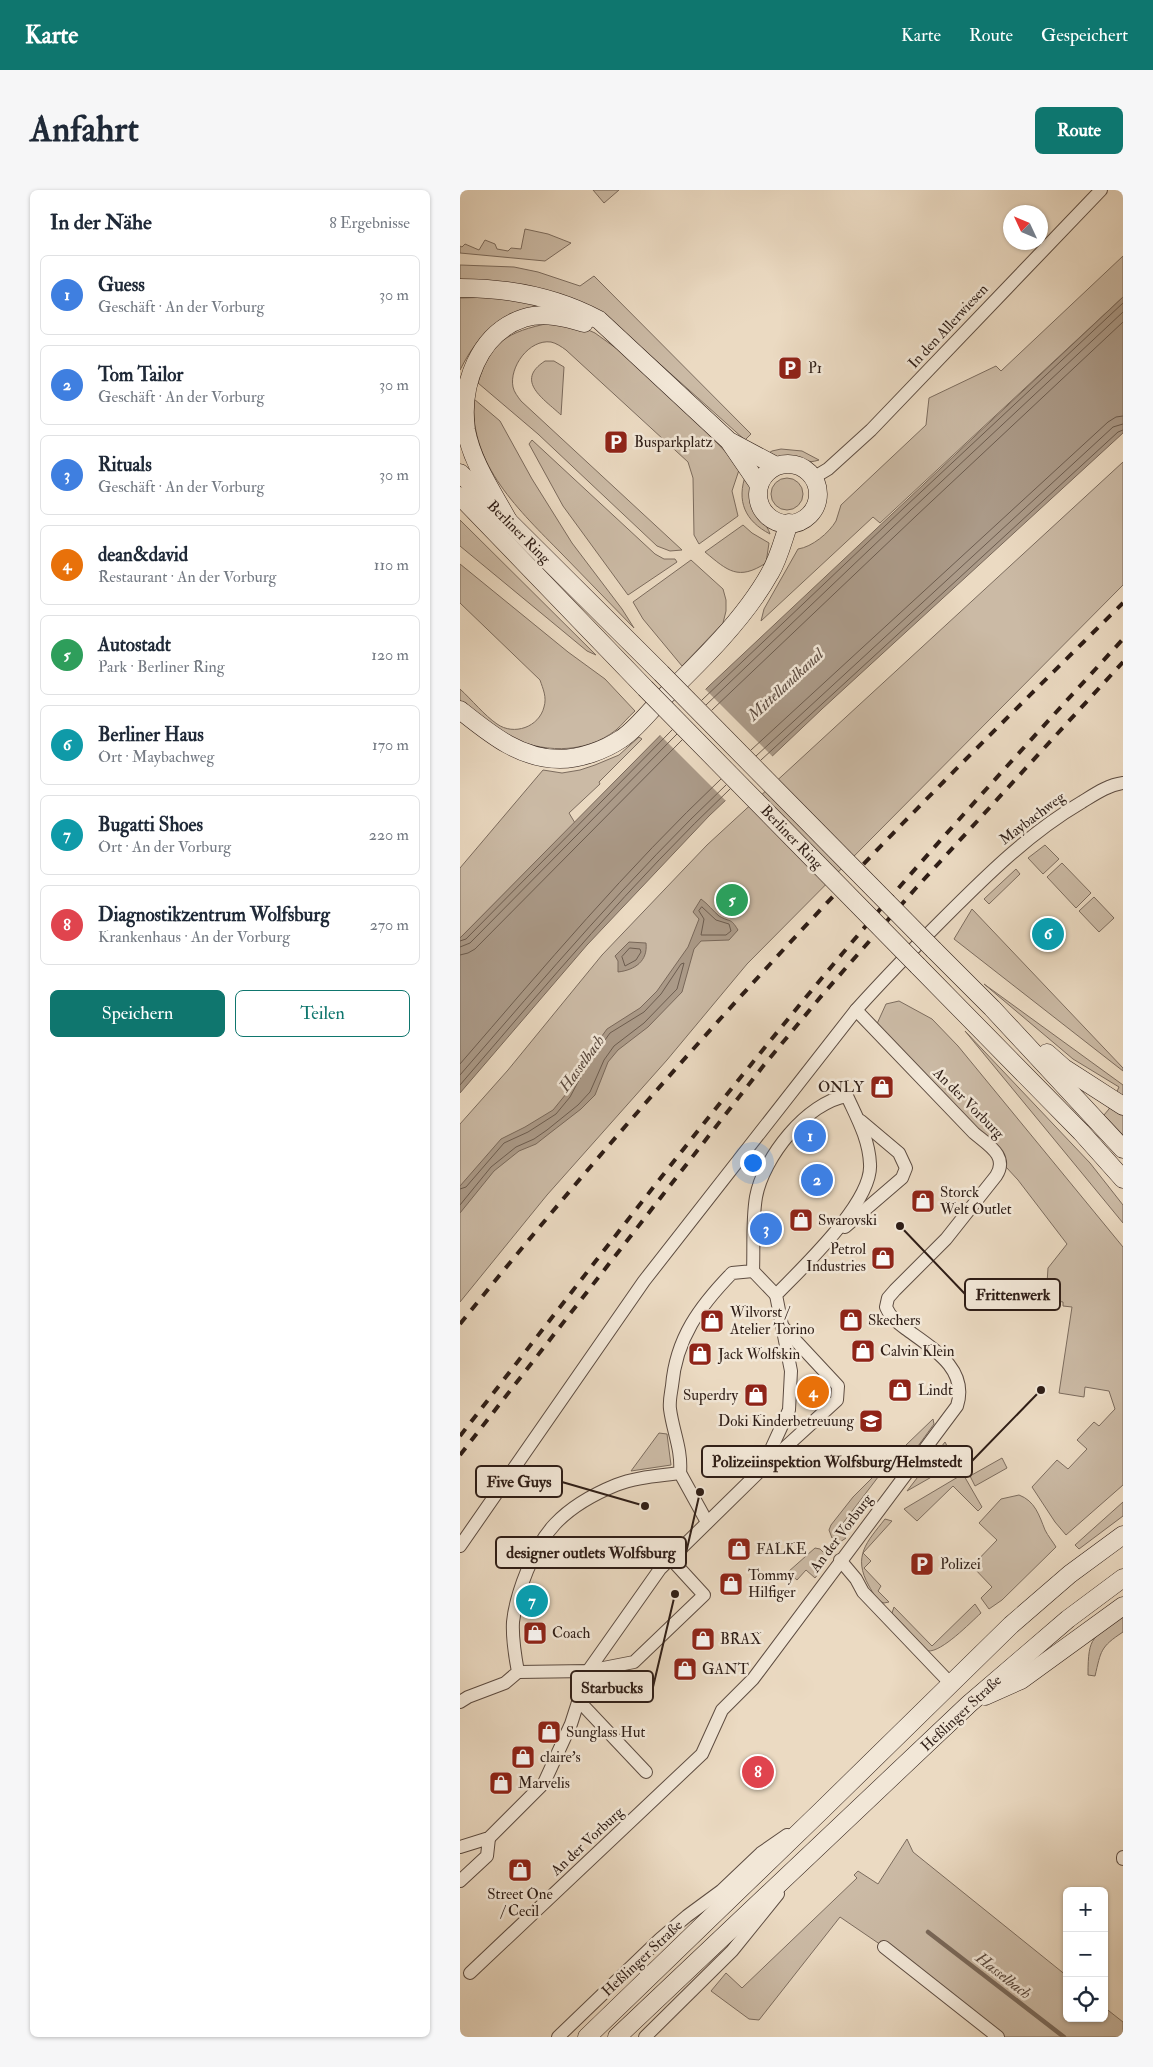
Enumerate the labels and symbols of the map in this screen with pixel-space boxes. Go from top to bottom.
north arrow [1003,205,1048,250]
street label: In den Allerwiesen [904,280,993,373]
parking icon: P1 [777,355,803,381]
place label: P1 [808,359,822,378]
parking icon: Busparkplatz [603,429,629,455]
place label: Busparkplatz [634,433,713,453]
street label: Berliner Ring [483,497,555,569]
water label: Mittellandkanal [743,644,829,726]
street label: Maybachweg [996,787,1069,849]
street label: Berliner Ring [756,801,827,874]
pin: 5 [716,881,748,919]
pin: 6 [1032,915,1064,953]
water label: Hasselbach [554,1031,609,1097]
street label: An der Vorburg [928,1063,1009,1143]
shop icon: ONLY [869,1074,895,1100]
place label: ONLY [818,1078,865,1097]
pin: 1 [794,1117,826,1155]
your location [740,1150,766,1176]
pin: 2 [801,1161,833,1199]
place label: Storck Welt Outlet [939,1183,1012,1219]
shop icon: Storck Welt Outlet [910,1188,936,1214]
shop icon: Swarovski [788,1207,814,1233]
pin: 3 [750,1210,782,1248]
place label: Swarovski [818,1211,877,1230]
place label: Petrol Industries [806,1240,866,1276]
shop icon: Petrol Industries [870,1245,896,1271]
callout: Frittenwerk [965,1279,1060,1310]
text: Frittenwerk [976,1285,1051,1305]
place label: Wilvorst / Atelier Torino [729,1303,814,1339]
shop icon: Skechers [838,1307,864,1333]
shop icon: Wilvorst / Atelier Torino [699,1308,725,1334]
place label: Skechers [868,1311,920,1330]
shop icon: Calvin Klein [850,1338,876,1364]
shop icon: Jack Wolfskin [687,1341,713,1367]
place label: Calvin Klein [880,1342,955,1361]
place label: Jack Wolfskin [717,1345,800,1365]
pin: 4 [797,1373,829,1411]
shop icon: Lindt [887,1377,913,1403]
place label: Lindt [918,1381,953,1400]
shop icon: Superdry [743,1382,769,1408]
place label: Superdry [683,1386,738,1406]
school or university icon: Doki Kinderbetreuung [858,1408,884,1434]
place label: Doki Kinderbetreuung [718,1412,855,1431]
callout: Polizeiinspektion Wolfsburg/Helmstedt [702,1446,972,1477]
text: Polizeiinspektion Wolfsburg/Helmstedt [712,1452,963,1473]
callout: Five Guys [476,1466,562,1497]
text: Five Guys [486,1472,552,1493]
street label: An der Vorburg [805,1490,877,1577]
shop icon: FALKE [726,1536,752,1562]
callout: designer outlets Wolfsburg [496,1537,686,1568]
place label: FALKE [756,1540,807,1559]
text: designer outlets Wolfsburg [506,1543,677,1564]
parking icon: Polizei [909,1551,935,1577]
place label: Polizei [940,1555,981,1574]
place label: Tommy Hilfiger [748,1566,796,1602]
shop icon: Tommy Hilfiger [718,1571,744,1597]
pin: 7 [516,1582,548,1620]
shop icon: Coach [522,1620,548,1646]
place label: Coach [552,1624,590,1643]
shop icon: BRAX [690,1626,716,1652]
place label: BRAX [720,1630,762,1649]
shop icon: GANT [672,1656,698,1682]
place label: GANT [702,1660,749,1679]
callout: Starbucks [571,1671,653,1702]
street label: Heßlinger Straße [917,1671,1006,1756]
text: Starbucks [581,1678,644,1698]
shop icon: Sunglass Hut [536,1719,562,1745]
place label: Sunglass Hut [566,1723,645,1742]
shop icon: claire's [510,1744,536,1770]
place label: claire's [540,1748,581,1767]
pin: 8 [742,1753,774,1791]
shop icon: Marvelis [488,1770,514,1796]
place label: Marvelis [518,1774,570,1793]
street label: An der Vorburg [546,1802,628,1881]
shop icon: Street One / Cecil [507,1857,533,1883]
place label: Street One / Cecil [487,1885,553,1921]
street label: Heßlinger Straße [598,1916,687,2001]
water label: Hasselbach [971,1947,1035,2004]

